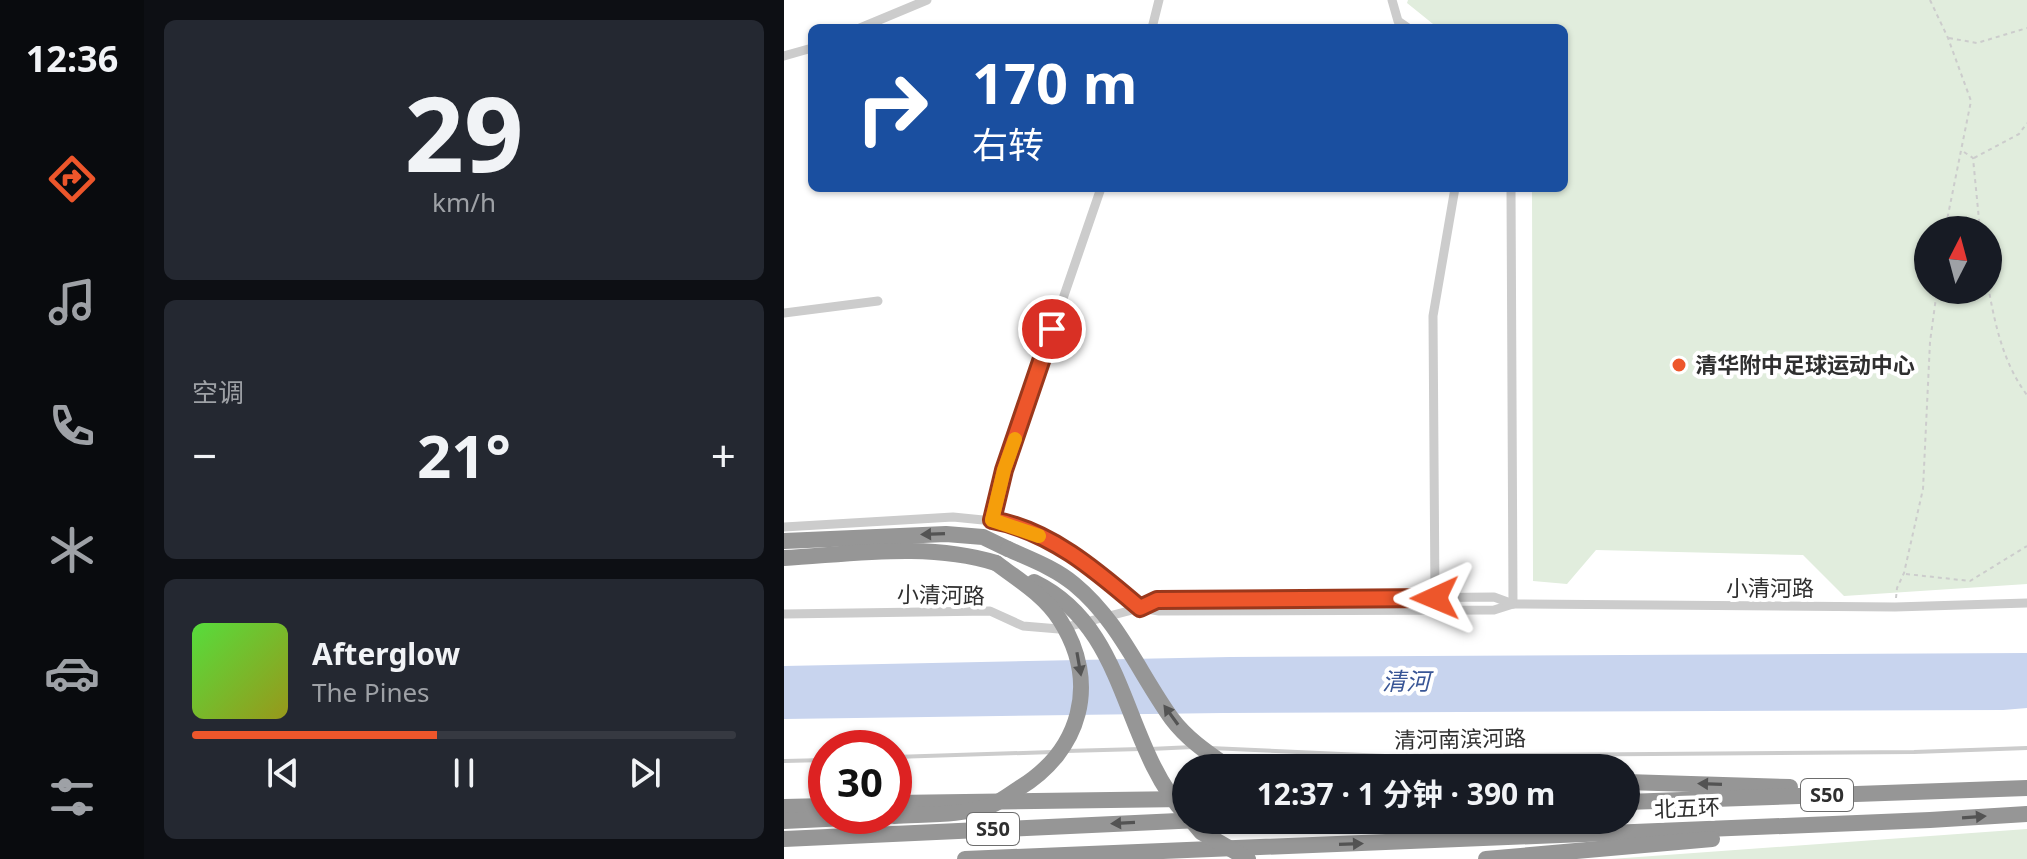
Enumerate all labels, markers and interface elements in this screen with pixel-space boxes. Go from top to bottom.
text: 12:36 [26,34,118,83]
text: 170 m [972,44,1137,120]
icon: right [840,56,944,160]
text: 29 [405,61,523,202]
text: 右转 [972,120,1044,169]
icon: directions [44,151,100,207]
text: km/h [432,184,496,220]
north arrow [1914,216,2002,304]
map controls [1914,216,2002,304]
icon: music [44,274,100,330]
pin [1018,295,1086,363]
icon: arrive [1030,307,1074,351]
place label: 清华附中足球运动中心 [1695,349,1915,379]
marker: 清华附中足球运动中心 [1670,356,1688,374]
text: 空调 [192,374,244,410]
icon: phone [44,398,100,454]
text: 21° [417,414,511,496]
text: − [192,425,217,485]
text: + [711,425,736,485]
icon: climate [44,522,100,578]
one-way arrow [920,528,945,541]
position arrow [1393,556,1477,640]
street label: 小清河路 [1726,572,1814,602]
street label: 小清河路 [897,578,985,610]
text: Afterglow [312,633,460,674]
icon: car [44,645,100,701]
one-way arrow [1073,651,1085,676]
water label: 清河 [1382,664,1434,697]
text: The Pines [312,674,430,710]
one-way arrow [1164,705,1179,726]
street label: 清河南滨河路 [1394,722,1526,754]
speed limit sign: 30 [808,730,912,834]
icon: previous [261,751,305,795]
icon: pause [442,751,486,795]
icon: next [623,751,667,795]
icon: filters [44,769,100,825]
text: 12:37 · 1 分钟 · 390 m [1257,773,1555,814]
one-way arrow [1697,777,1722,790]
road number: S50 [1801,779,1853,811]
street label: 北五环 [1653,791,1720,823]
one-way arrow [1962,810,1987,823]
road number: S50 [967,813,1019,845]
one-way arrow [1110,817,1135,830]
one-way arrow [1339,837,1364,850]

